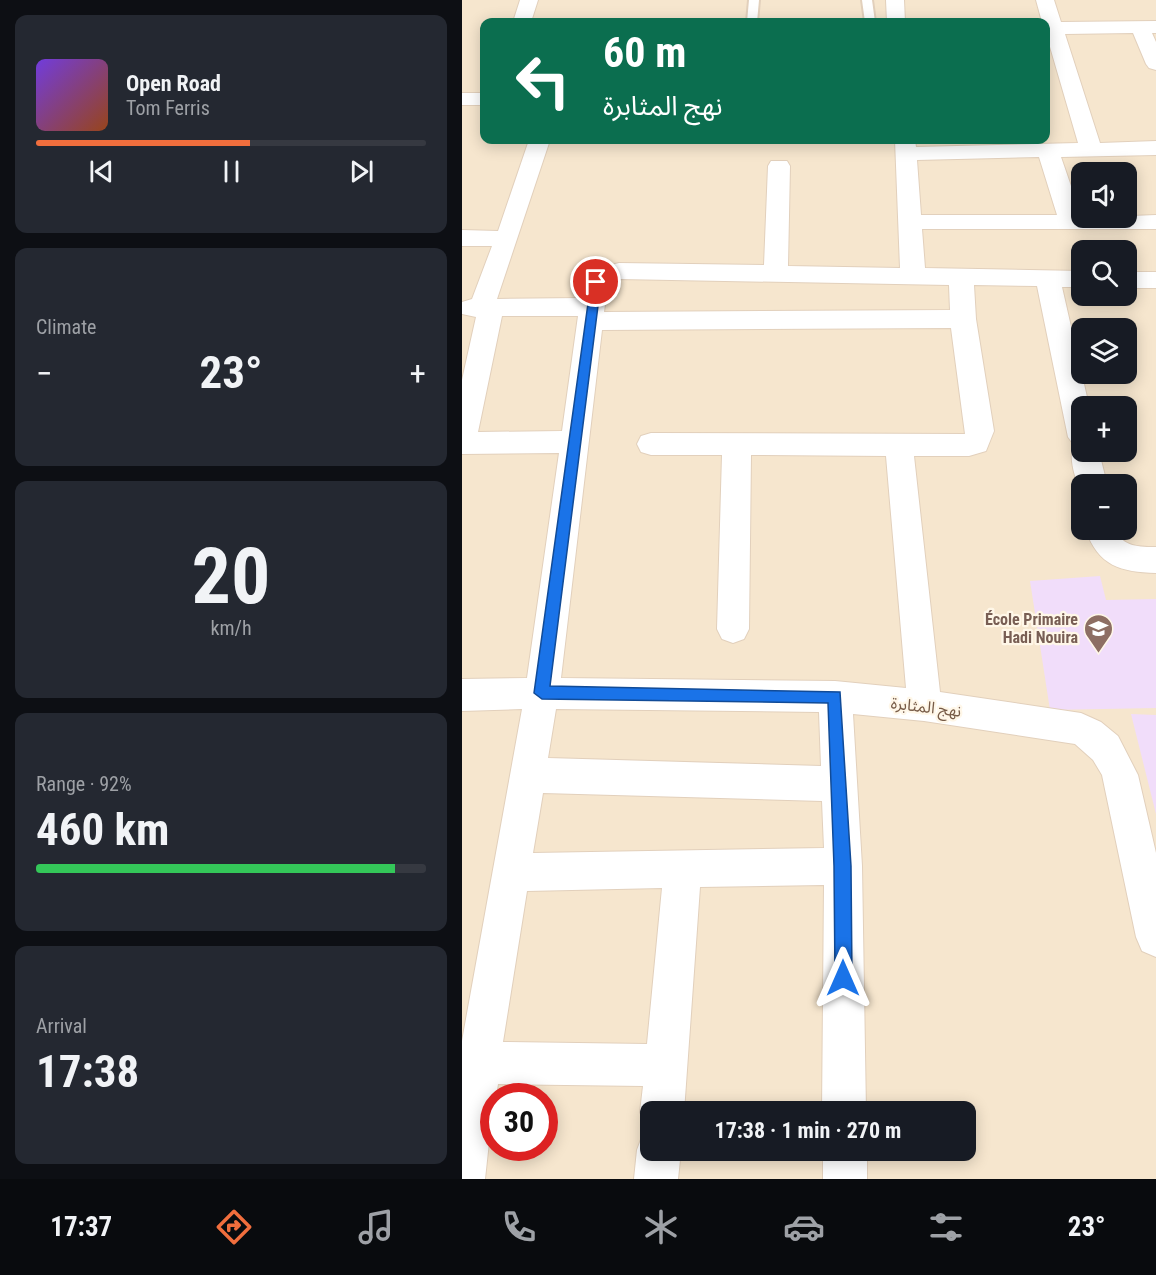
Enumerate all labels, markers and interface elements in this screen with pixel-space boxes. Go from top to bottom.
text: 60 m [603,28,686,77]
icon: left [504,42,582,120]
text: Open Road [126,71,221,96]
text: نهج المثابرة [603,90,722,122]
text: Tom Ferris [126,96,210,120]
icon: previous [85,155,118,188]
icon: pause [215,155,248,188]
icon: next [345,155,378,188]
map controls [1071,162,1137,540]
button: sound [1071,162,1137,228]
button: search [1071,240,1137,306]
pin [570,256,621,307]
icon: arrive [579,265,612,298]
text: Climate [36,315,96,339]
button: layers [1071,318,1137,384]
text: 23° [200,346,263,399]
text: − [36,354,53,393]
text: + [410,354,426,393]
button: + [1071,396,1137,462]
button: − [1071,474,1137,540]
text: 20 [192,531,270,622]
place label: École Primaire Hadi Nouira [985,610,1078,647]
school or university icon: École Primaire Hadi Nouira [1083,612,1115,654]
text: km/h [210,616,252,640]
street label: نهج المثابرة [889,693,962,724]
text: Range · 92% [36,772,132,796]
text: 460 km [36,803,169,856]
position arrow [811,946,875,1010]
text: Arrival [36,1014,87,1038]
text: 17:38 [36,1045,139,1098]
speed limit sign: 30 [480,1083,558,1161]
text: 17:38 · 1 min · 270 m [715,1118,901,1143]
icon: directions [213,1206,255,1248]
icon: music [355,1206,397,1248]
icon: phone [498,1206,540,1248]
icon: climate [640,1206,682,1248]
icon: car [783,1206,825,1248]
icon: filters [925,1206,967,1248]
text: 17:37 [50,1211,112,1243]
text: 23° [1068,1211,1106,1243]

